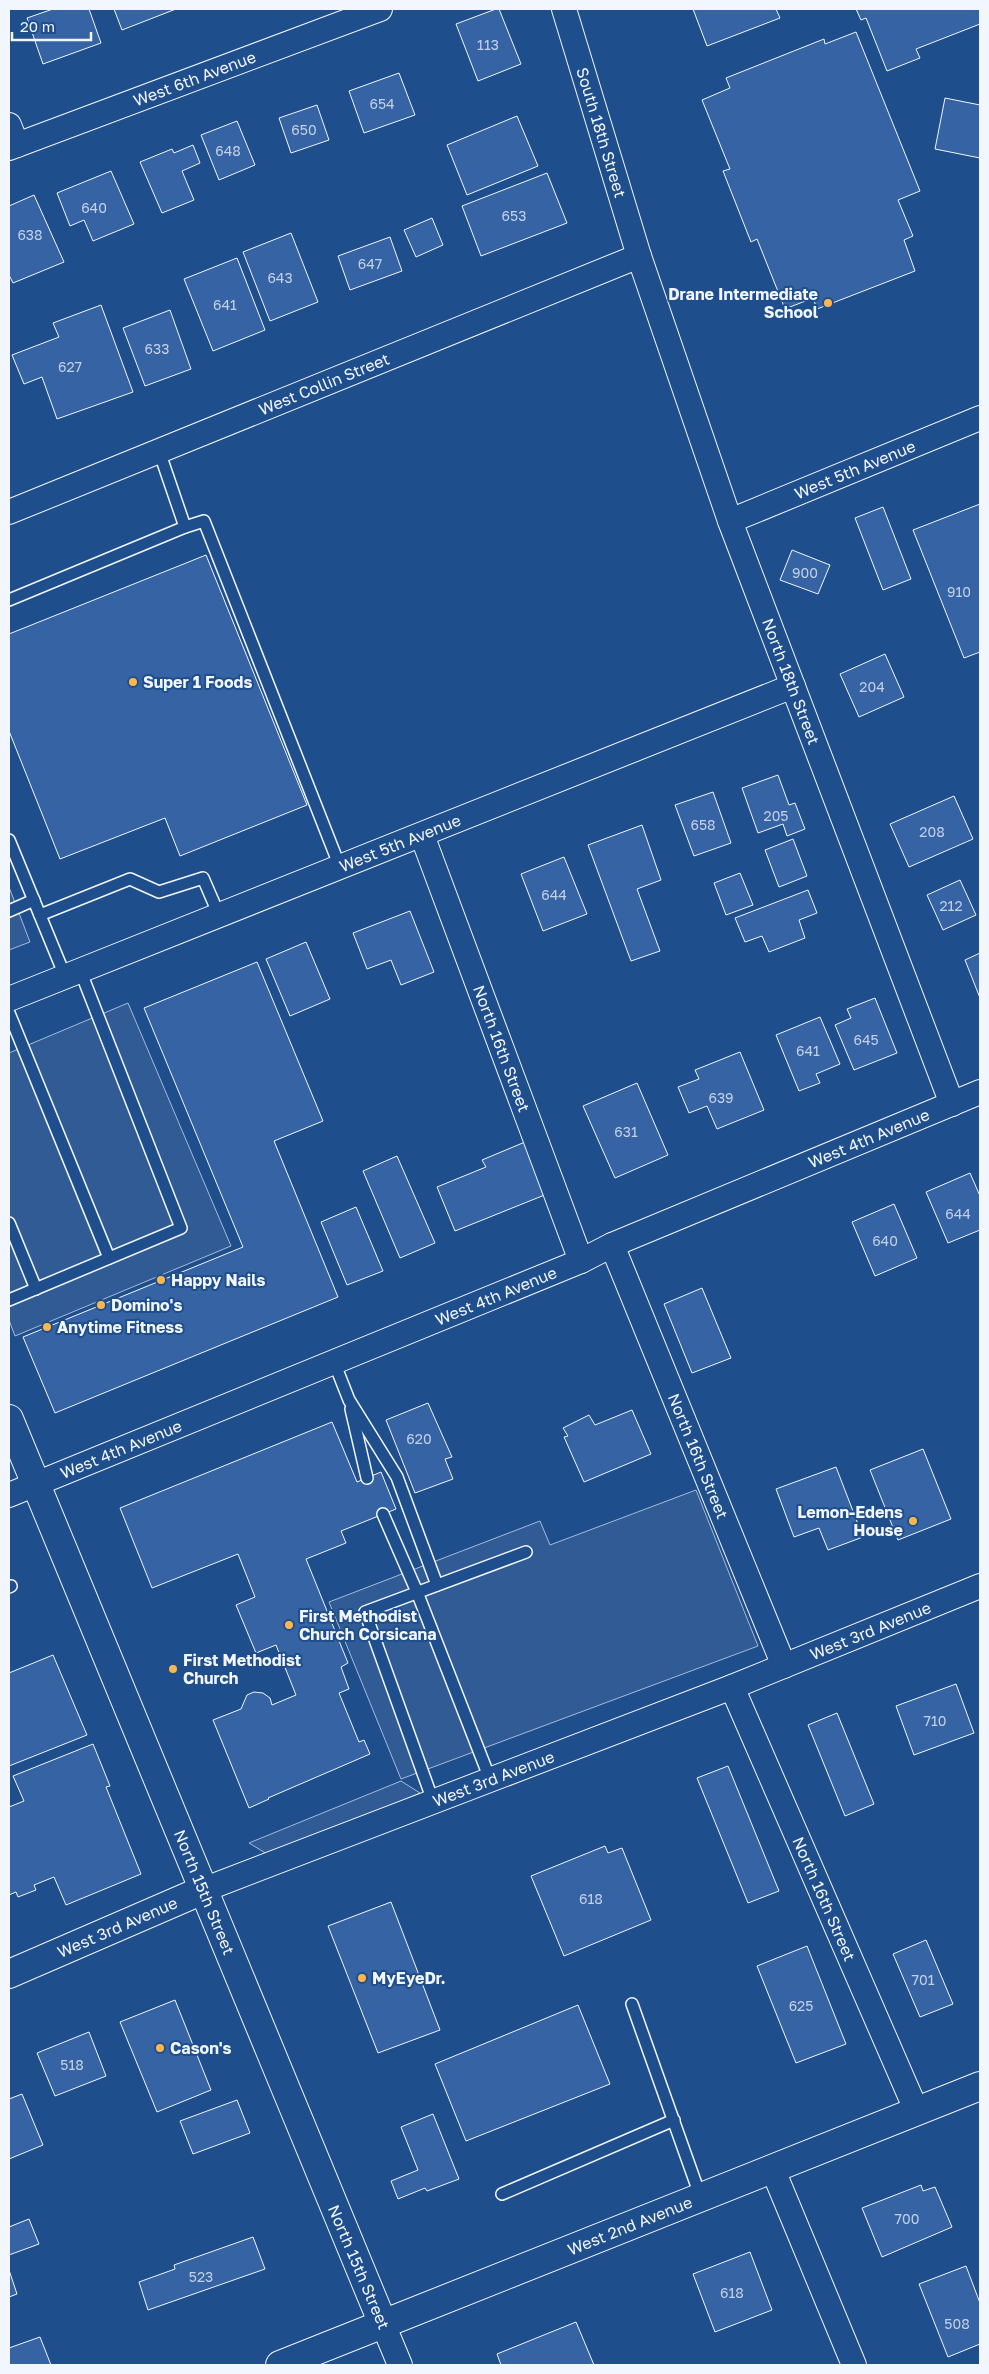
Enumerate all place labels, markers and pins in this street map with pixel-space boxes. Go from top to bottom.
place label: Drane Intermediate School [668,284,819,322]
marker: Drane Intermediate School [822,297,834,309]
place label: Super 1 Foods [143,672,252,692]
marker: Super 1 Foods [127,676,139,688]
place label: Happy Nails [171,1270,266,1290]
marker: Happy Nails [155,1274,167,1286]
place label: Domino's [111,1295,182,1315]
marker: Domino's [95,1299,107,1311]
place label: Anytime Fitness [57,1317,183,1337]
marker: Anytime Fitness [41,1321,53,1333]
place label: Lemon-Edens House [797,1502,903,1540]
marker: Lemon-Edens House [907,1515,919,1527]
place label: First Methodist Church Corsicana [299,1606,436,1644]
marker: First Methodist Church Corsicana [283,1619,295,1631]
place label: First Methodist Church [183,1650,301,1688]
marker: First Methodist Church [167,1663,179,1675]
place label: MyEyeDr. [372,1968,446,1988]
marker: MyEyeDr. [356,1972,368,1984]
place label: Cason's [170,2038,232,2058]
marker: Cason's [154,2042,166,2054]

